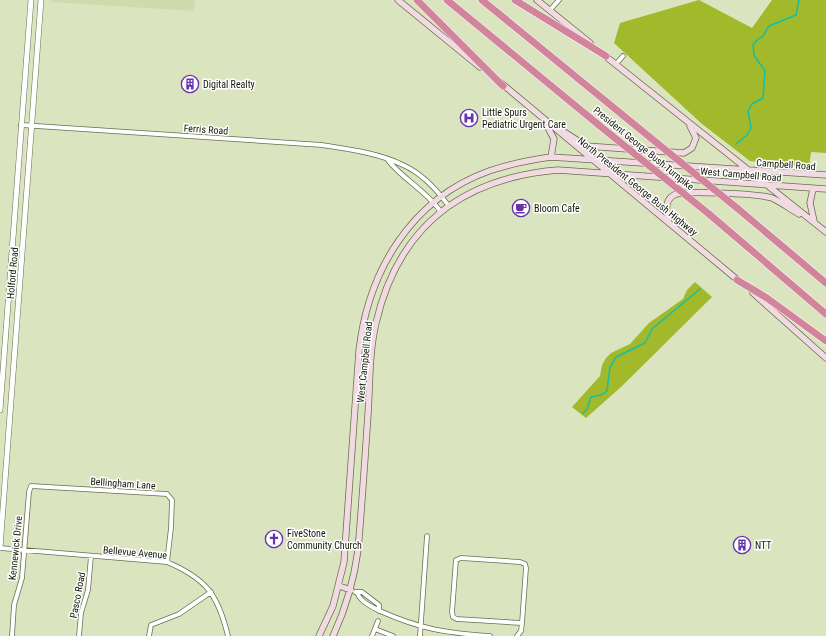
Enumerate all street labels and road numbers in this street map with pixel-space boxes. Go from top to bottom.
street label: President George Bush Turnpike [591,105,696,192]
street label: Ferris Road [183,122,229,137]
street label: North President George Bush Highway [576,135,700,238]
street label: Campbell Road [756,157,816,172]
street label: West Campbell Road [700,165,782,184]
street label: Holford Road [5,247,20,299]
street label: West Campbell Road [355,321,374,403]
street label: Bellingham Lane [90,476,156,491]
street label: Kennewick Drive [7,515,24,581]
street label: Bellevue Avenue [102,544,168,561]
street label: Pasco Road [68,571,87,619]

